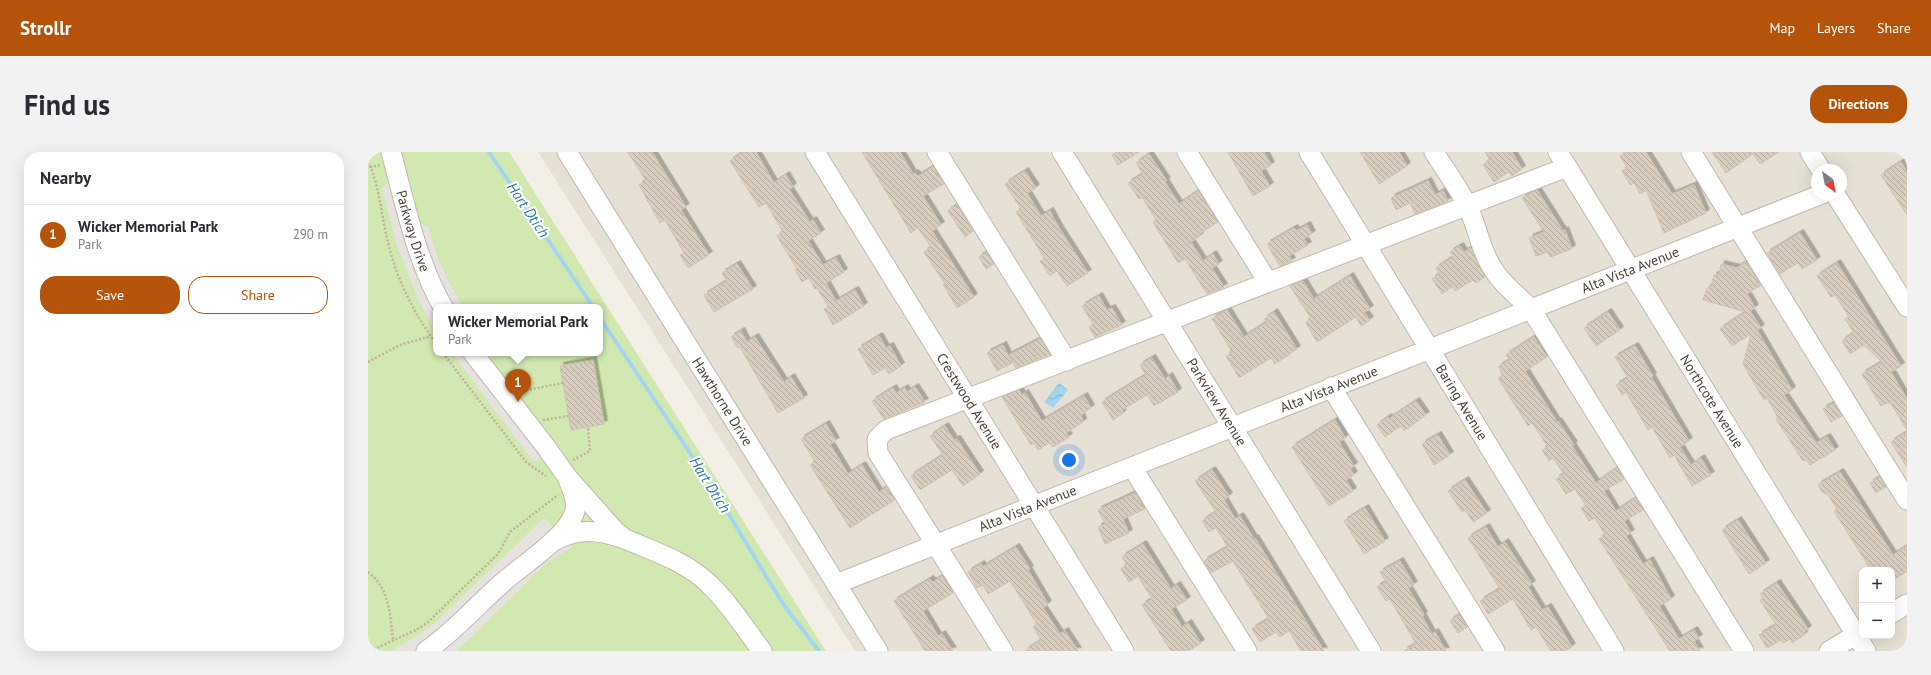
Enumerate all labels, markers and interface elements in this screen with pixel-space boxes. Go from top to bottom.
text: Strollr [20,16,71,40]
text: Map [1769,19,1795,37]
text: Layers [1817,19,1855,37]
text: Share [1877,19,1911,37]
button: Directions [1810,85,1907,123]
text: Find us [24,86,110,123]
north arrow [1811,164,1847,200]
text: Nearby [40,167,91,189]
water label: Hart Dtich [503,178,554,241]
street label: Parkway Drive [392,188,434,274]
text: Wicker Memorial Park [78,217,218,236]
text: 1 [49,226,57,243]
text: 290 m [293,226,328,243]
text: Park [78,236,102,253]
street label: Alta Vista Avenue [1579,242,1682,297]
button: Save [40,276,180,314]
button: Share [188,276,328,314]
popup [433,304,603,356]
text: Wicker Memorial Park [448,312,588,331]
text: Park [448,331,472,348]
street label: Crestwood Avenue [933,350,1006,453]
street label: Northcote Avenue [1676,351,1748,452]
street label: Hawthorne Drive [688,354,757,449]
street label: Parkview Avenue [1183,355,1251,449]
street label: Baring Avenue [1432,361,1492,443]
street label: Alta Vista Avenue [1277,362,1380,417]
pin: 1 [505,369,531,402]
your location [1059,450,1079,470]
water label: Hart Dtich [686,453,735,516]
street label: Alta Vista Avenue [976,481,1079,536]
map controls [1859,567,1895,639]
button: + [1859,567,1895,603]
button: − [1859,603,1895,639]

